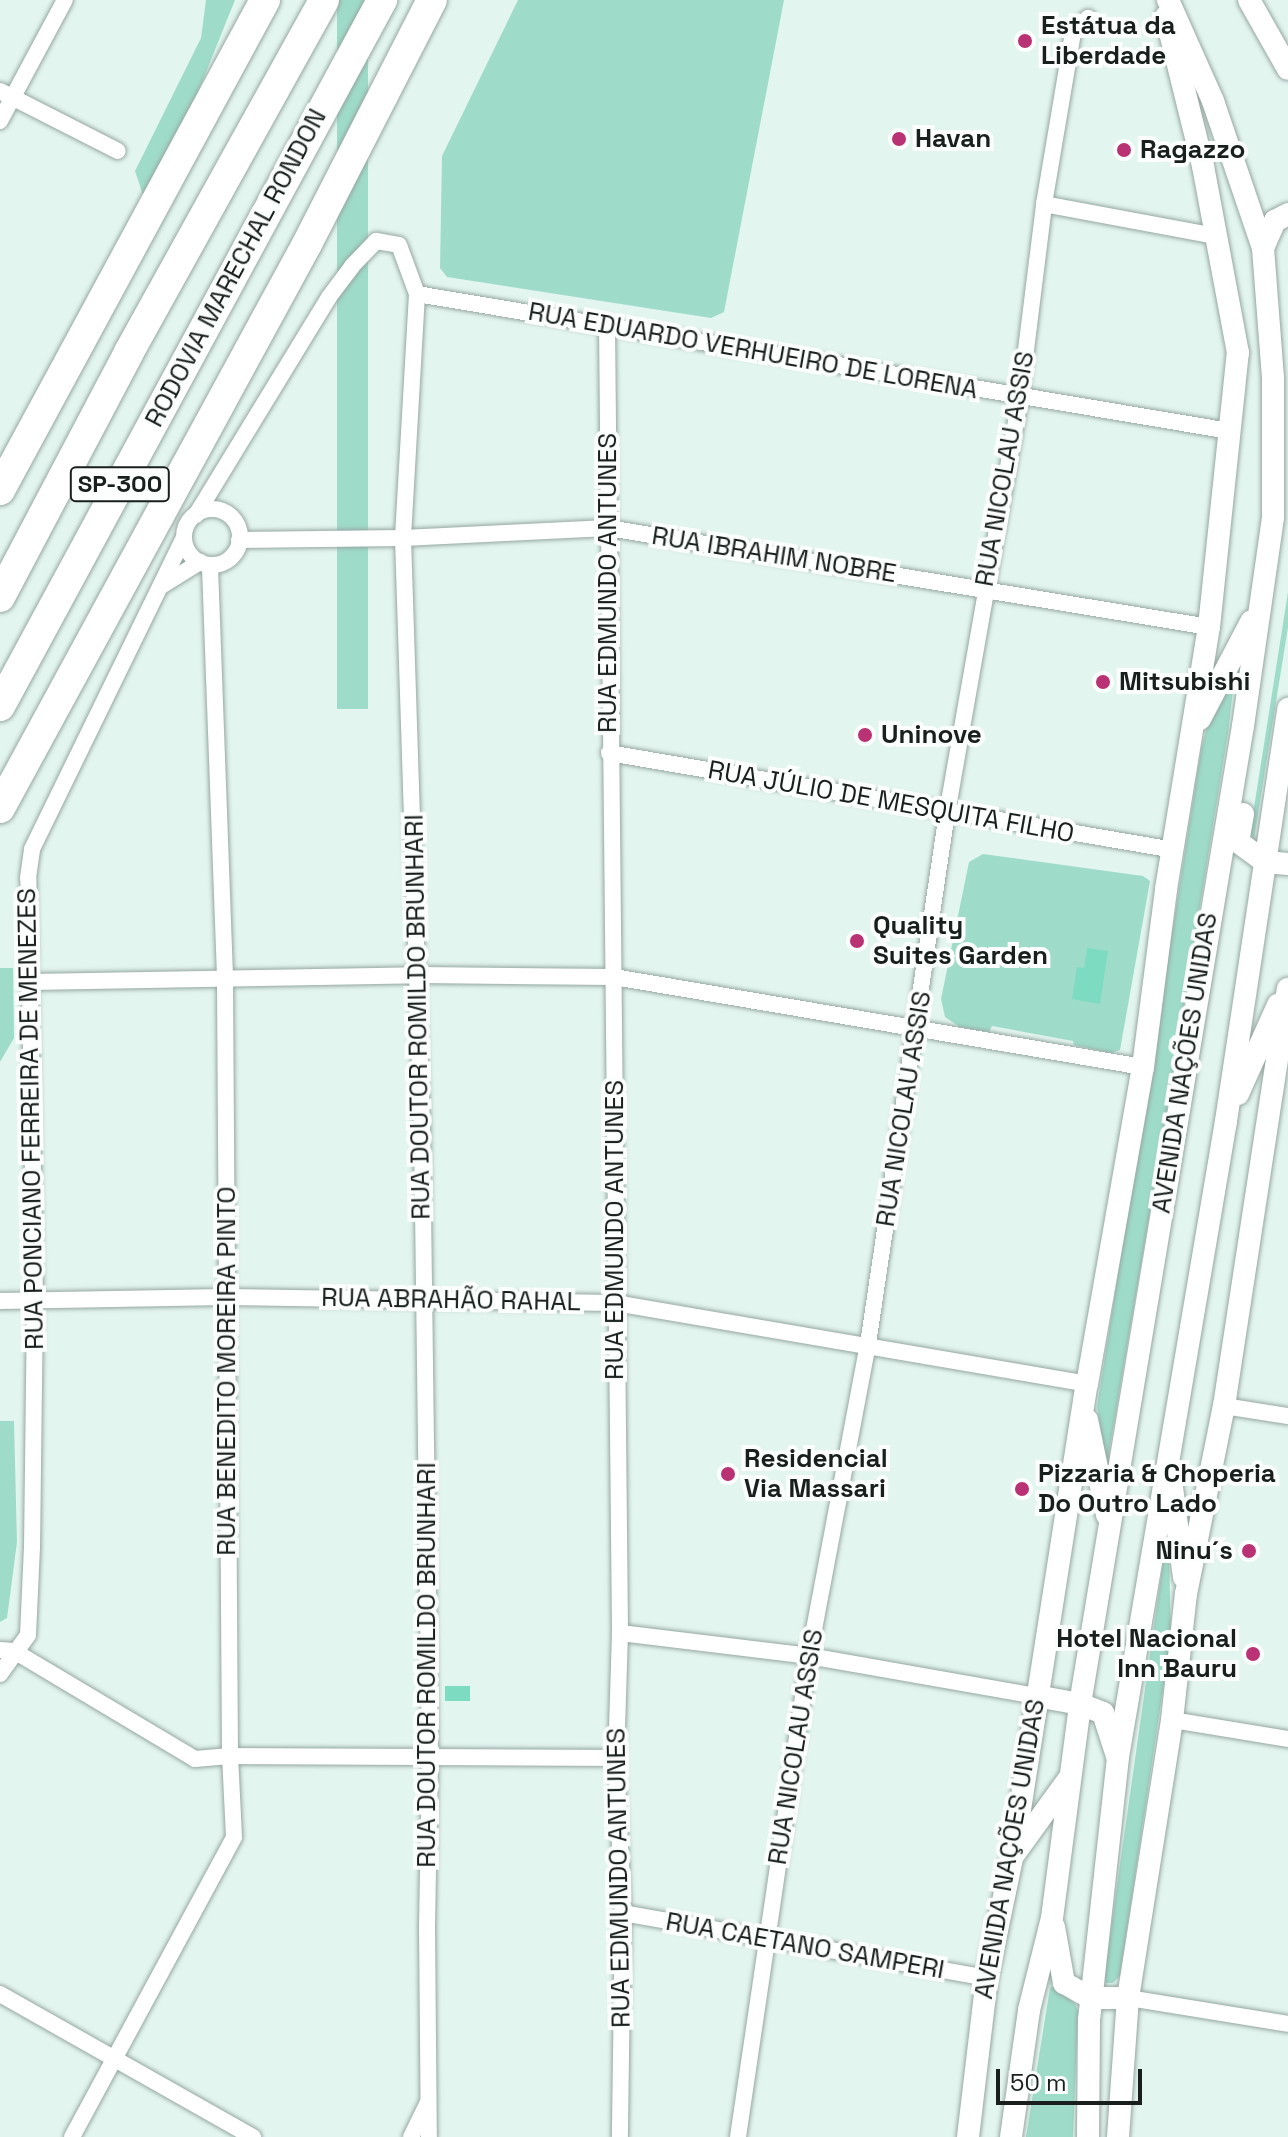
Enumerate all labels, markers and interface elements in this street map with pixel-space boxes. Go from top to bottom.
place label: Estátua da Liberdade [1041,10,1176,72]
marker: Estátua da Liberdade [1016,32,1034,50]
street label: RODOVIA MARECHAL RONDON [138,103,334,433]
place label: Havan [915,123,991,155]
marker: Havan [890,130,908,148]
place label: Ragazzo [1140,134,1245,166]
marker: Ragazzo [1115,141,1133,159]
street label: RUA EDUARDO VERHUEIRO DE LORENA [525,296,981,406]
street label: RUA NICOLAU ASSIS [969,349,1041,589]
street label: RUA EDMUNDO ANTUNES [592,433,624,733]
road number: SP-300 [68,464,172,504]
street label: RUA IBRAHIM NOBRE [649,520,899,590]
place label: Mitsubishi [1119,666,1250,698]
marker: Mitsubishi [1094,673,1112,691]
place label: Uninove [881,719,982,751]
marker: Uninove [856,726,874,744]
street label: RUA JÚLIO DE MESQUITA FILHO [705,754,1077,850]
street label: RUA DOUTOR ROMILDO BRUNHARI [399,814,437,1220]
street label: RUA PONCIANO FERREIRA DE MENEZES [11,887,51,1351]
place label: Quality Suites Garden [873,910,1048,972]
street label: AVENIDA NAÇÕES UNIDAS [1146,910,1224,1216]
marker: Quality Suites Garden [848,932,866,950]
street label: RUA NICOLAU ASSIS [870,989,938,1229]
street label: RUA EDMUNDO ANTUNES [599,1080,631,1380]
street label: RUA BENEDITO MOREIRA PINTO [211,1186,243,1556]
street label: RUA ABRAHÃO RAHAL [321,1282,581,1318]
place label: Residencial Via Massari [744,1443,888,1504]
place label: Pizzaria & Choperia Do Outro Lado [1038,1458,1276,1520]
street label: RUA DOUTOR ROMILDO BRUNHARI [411,1462,443,1868]
marker: Residencial Via Massari [719,1465,737,1483]
marker: Pizzaria & Choperia Do Outro Lado [1013,1480,1031,1498]
place label: Ninu´s [1156,1535,1233,1567]
marker: Ninu´s [1240,1542,1258,1560]
place label: Hotel Nacional Inn Bauru [1056,1623,1237,1684]
street label: RUA NICOLAU ASSIS [762,1627,830,1867]
marker: Hotel Nacional Inn Bauru [1244,1645,1262,1663]
street label: AVENIDA NAÇÕES UNIDAS [968,1696,1052,2002]
street label: RUA EDMUNDO ANTUNES [601,1727,637,2029]
street label: RUA CAETANO SAMPERI [663,1906,947,1986]
scale bar [1000,2053,1146,2103]
text: 50 m [1010,2067,1067,2098]

